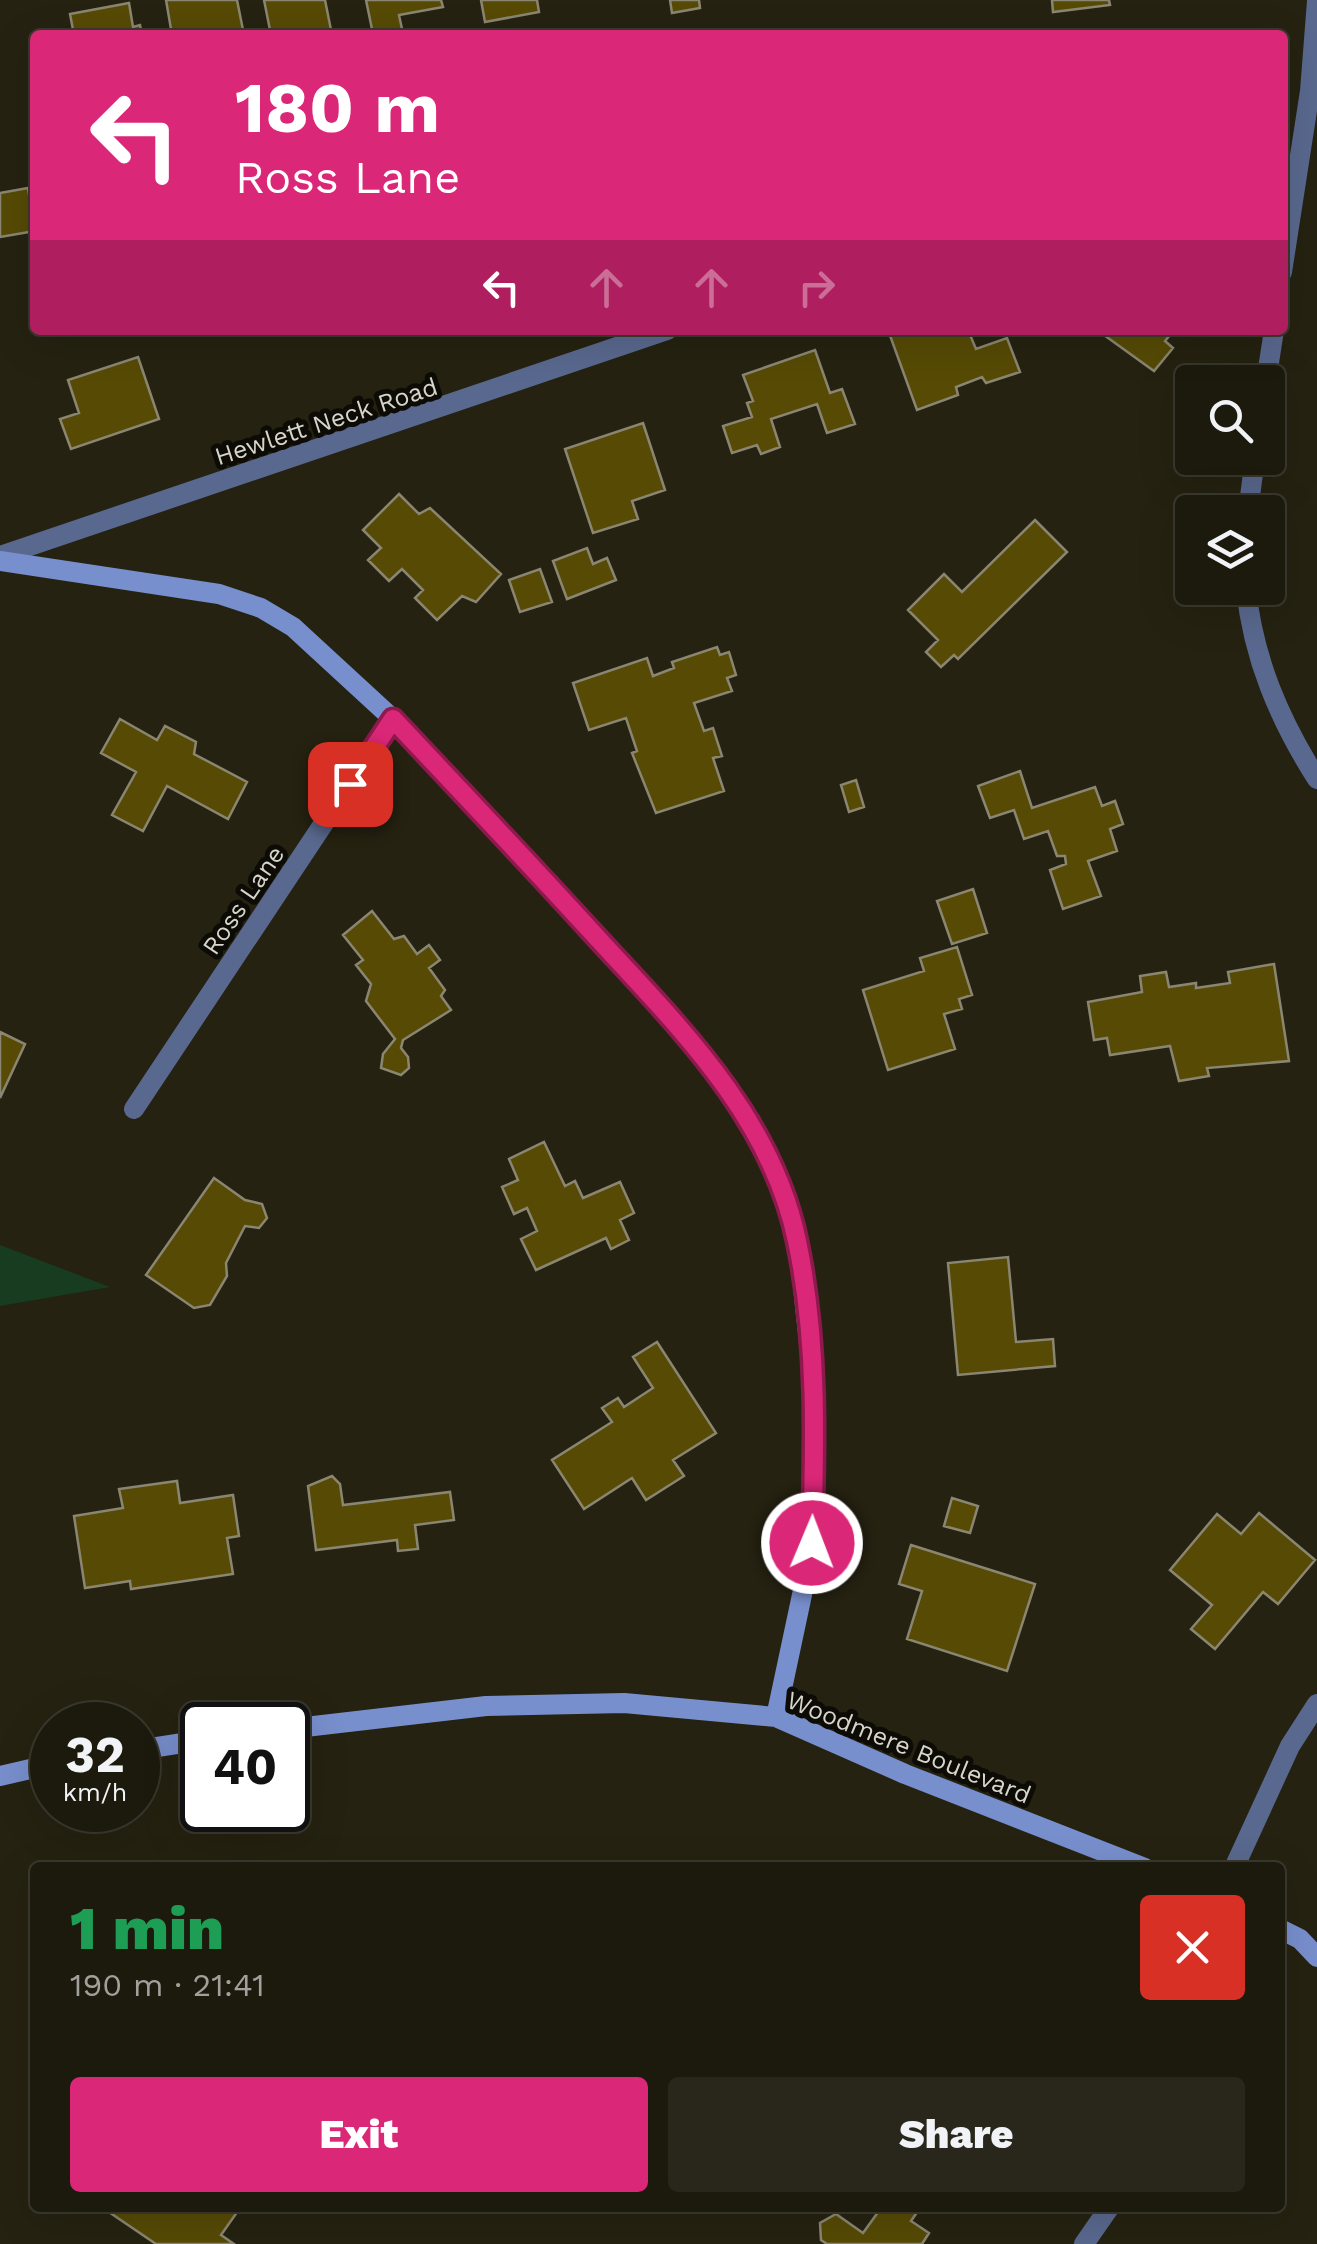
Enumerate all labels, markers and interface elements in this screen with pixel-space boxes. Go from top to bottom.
text: 180 m [235,67,440,149]
icon: left [70,70,200,200]
text: Ross Lane [235,151,460,204]
icon: left [474,260,529,315]
icon: ahead [579,260,634,315]
icon: ahead [684,260,739,315]
icon: right [789,260,844,315]
map controls [1175,365,1285,605]
button: search [1175,365,1285,475]
street label: Hewlett Neck Road [211,372,441,471]
button: layers [1175,495,1285,605]
pin [308,742,393,827]
icon: arrive [323,757,378,812]
street label: Ross Lane [196,840,290,960]
position arrow [760,1491,864,1595]
street label: Woodmere Boulevard [783,1685,1035,1810]
speed limit sign: 40 [180,1702,310,1832]
text: 32 [65,1725,125,1784]
text: km/h [63,1778,127,1807]
text: 1 min [70,1893,224,1964]
button: close [1140,1895,1245,2000]
text: 190 m · 21:41 [70,1966,265,2004]
button: Exit [70,2077,648,2192]
button: Share [668,2077,1245,2192]

